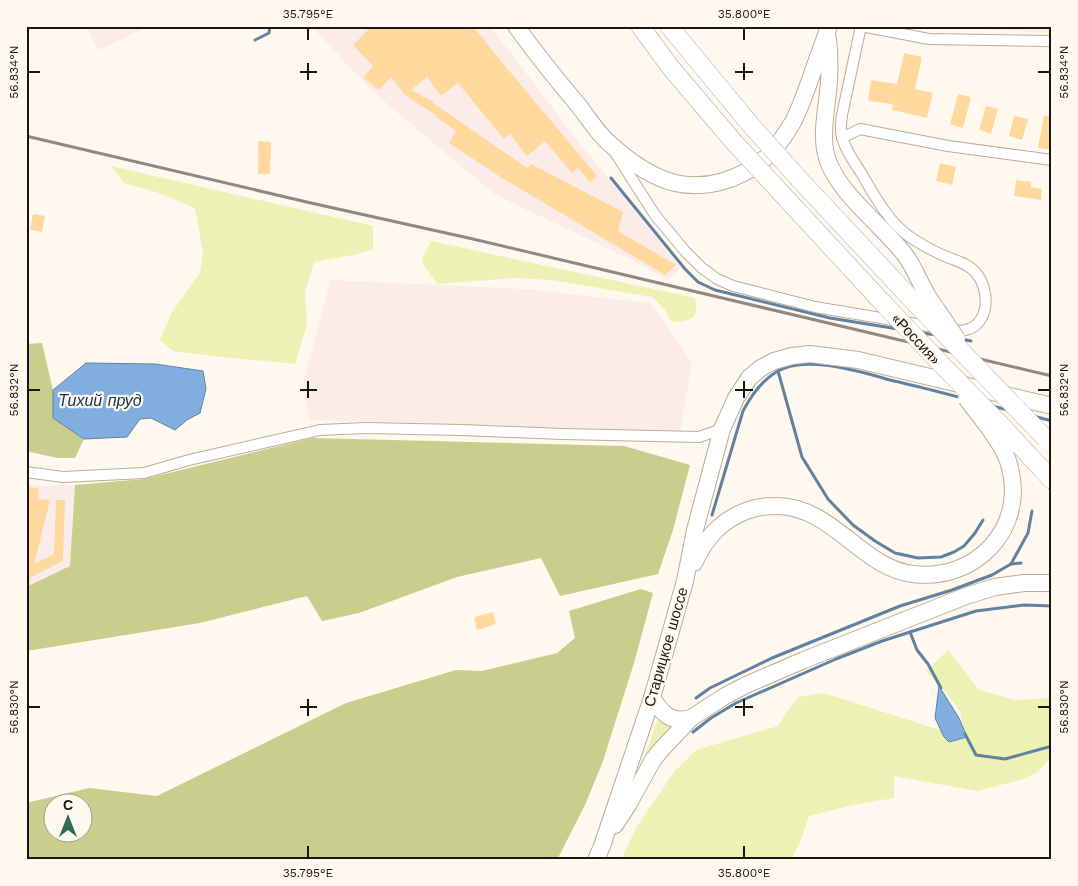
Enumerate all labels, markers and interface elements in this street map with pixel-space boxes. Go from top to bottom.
text: 35.795°E [283,7,334,21]
text: 35.800°E [718,7,771,21]
text: 56.834°N [7,45,21,99]
text: 56.834°N [1057,45,1071,99]
street label: «Россия» [888,309,944,369]
text: 56.832°N [7,364,21,416]
text: 56.832°N [1057,364,1071,416]
water label: Тихий пруд [58,391,142,410]
street label: Старицкое шоссе [640,585,692,709]
text: 56.830°N [7,680,21,734]
text: 56.830°N [1057,680,1071,734]
north arrow [42,794,92,844]
text: С [63,797,73,813]
text: 35.795°E [283,866,334,880]
text: 35.800°E [718,866,771,880]

